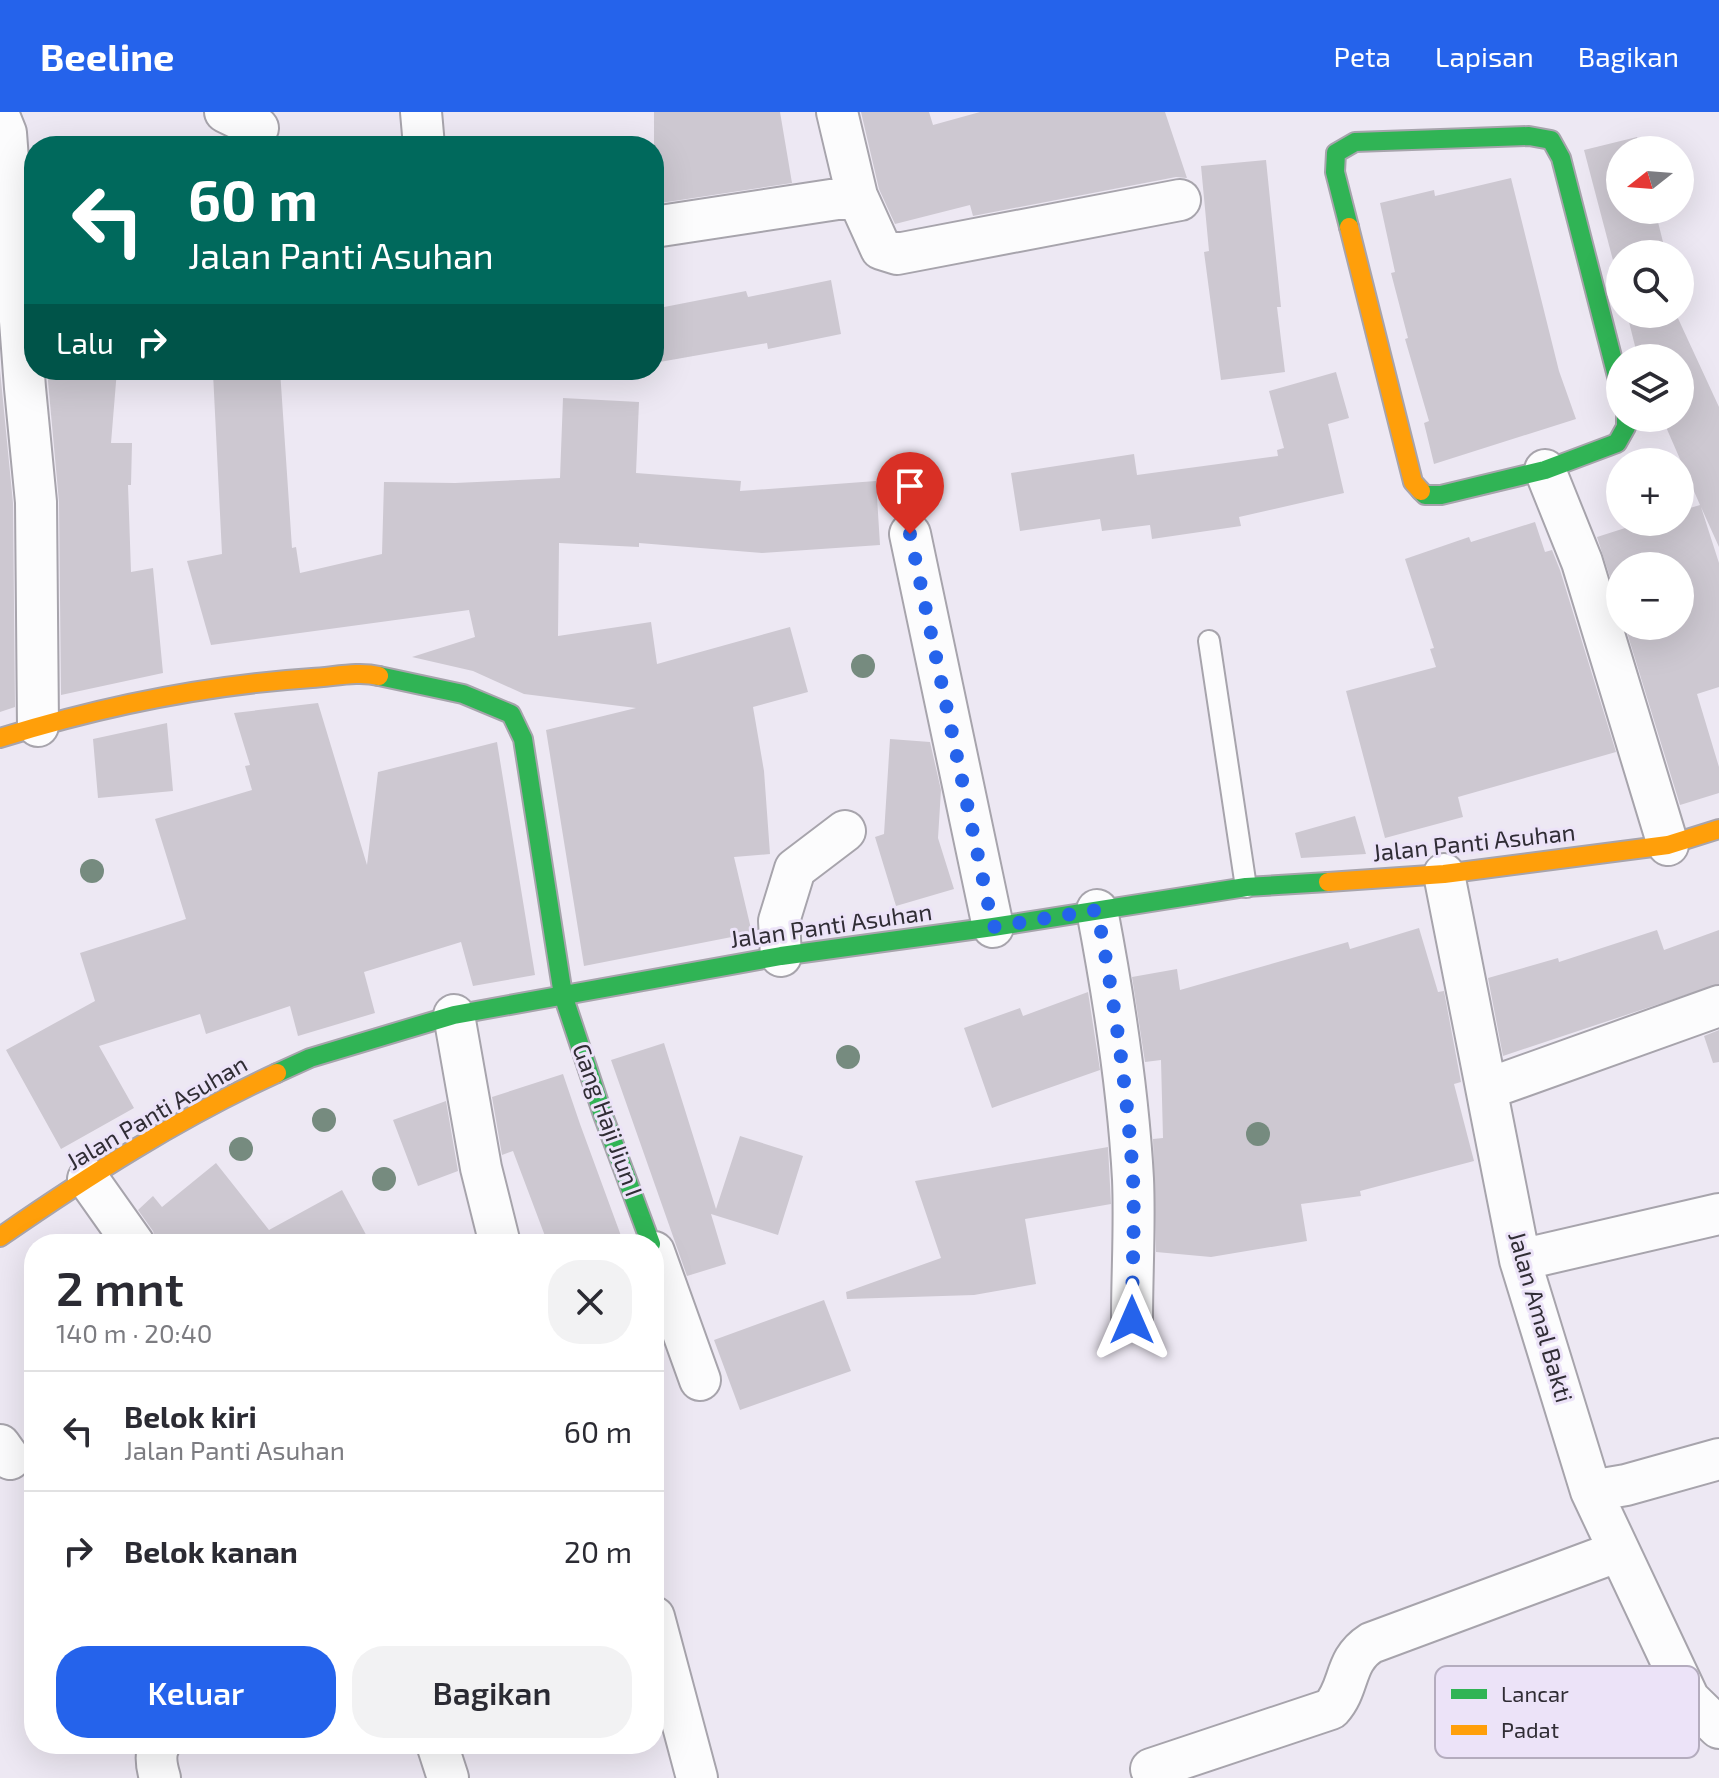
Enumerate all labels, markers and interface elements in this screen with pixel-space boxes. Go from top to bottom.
text: Beeline [40,33,174,79]
text: Peta [1334,39,1391,73]
text: Lapisan [1435,39,1534,73]
text: Bagikan [1578,39,1679,73]
north arrow [1606,136,1694,224]
map controls [1606,136,1694,640]
text: 60 m [188,165,318,232]
icon: left [56,168,160,272]
text: Jalan Panti Asuhan [188,233,494,276]
button: search [1606,240,1694,328]
icon: right [130,320,174,364]
text: Lalu [56,324,114,360]
button: layers [1606,344,1694,432]
button: + [1606,448,1694,536]
pin [876,452,944,534]
icon: arrive [888,464,932,508]
button: − [1606,552,1694,640]
street label: Jalan Panti Asuhan [1371,816,1577,867]
street label: Jalan Panti Asuhan [728,896,934,953]
street label: Gang Haji Jiun I [567,1039,649,1200]
street label: Jalan Panti Asuhan [61,1048,252,1175]
street label: Jalan Amal Bakti [1503,1228,1580,1406]
text: 2 mnt [56,1258,184,1316]
button: close [548,1260,632,1344]
position arrow [1090,1278,1174,1362]
text: 140 m · 20:40 [56,1317,212,1348]
text: Belok kiri [124,1398,257,1434]
icon: left [56,1409,100,1453]
text: 60 m [564,1413,632,1449]
text: Jalan Panti Asuhan [124,1434,345,1465]
icon: right [56,1529,100,1573]
text: Belok kanan [124,1533,298,1569]
text: 20 m [564,1533,632,1569]
button: Keluar [56,1646,336,1738]
button: Bagikan [352,1646,632,1738]
legend [1435,1666,1699,1758]
text: Lancar [1501,1680,1569,1706]
text: Padat [1501,1716,1559,1742]

